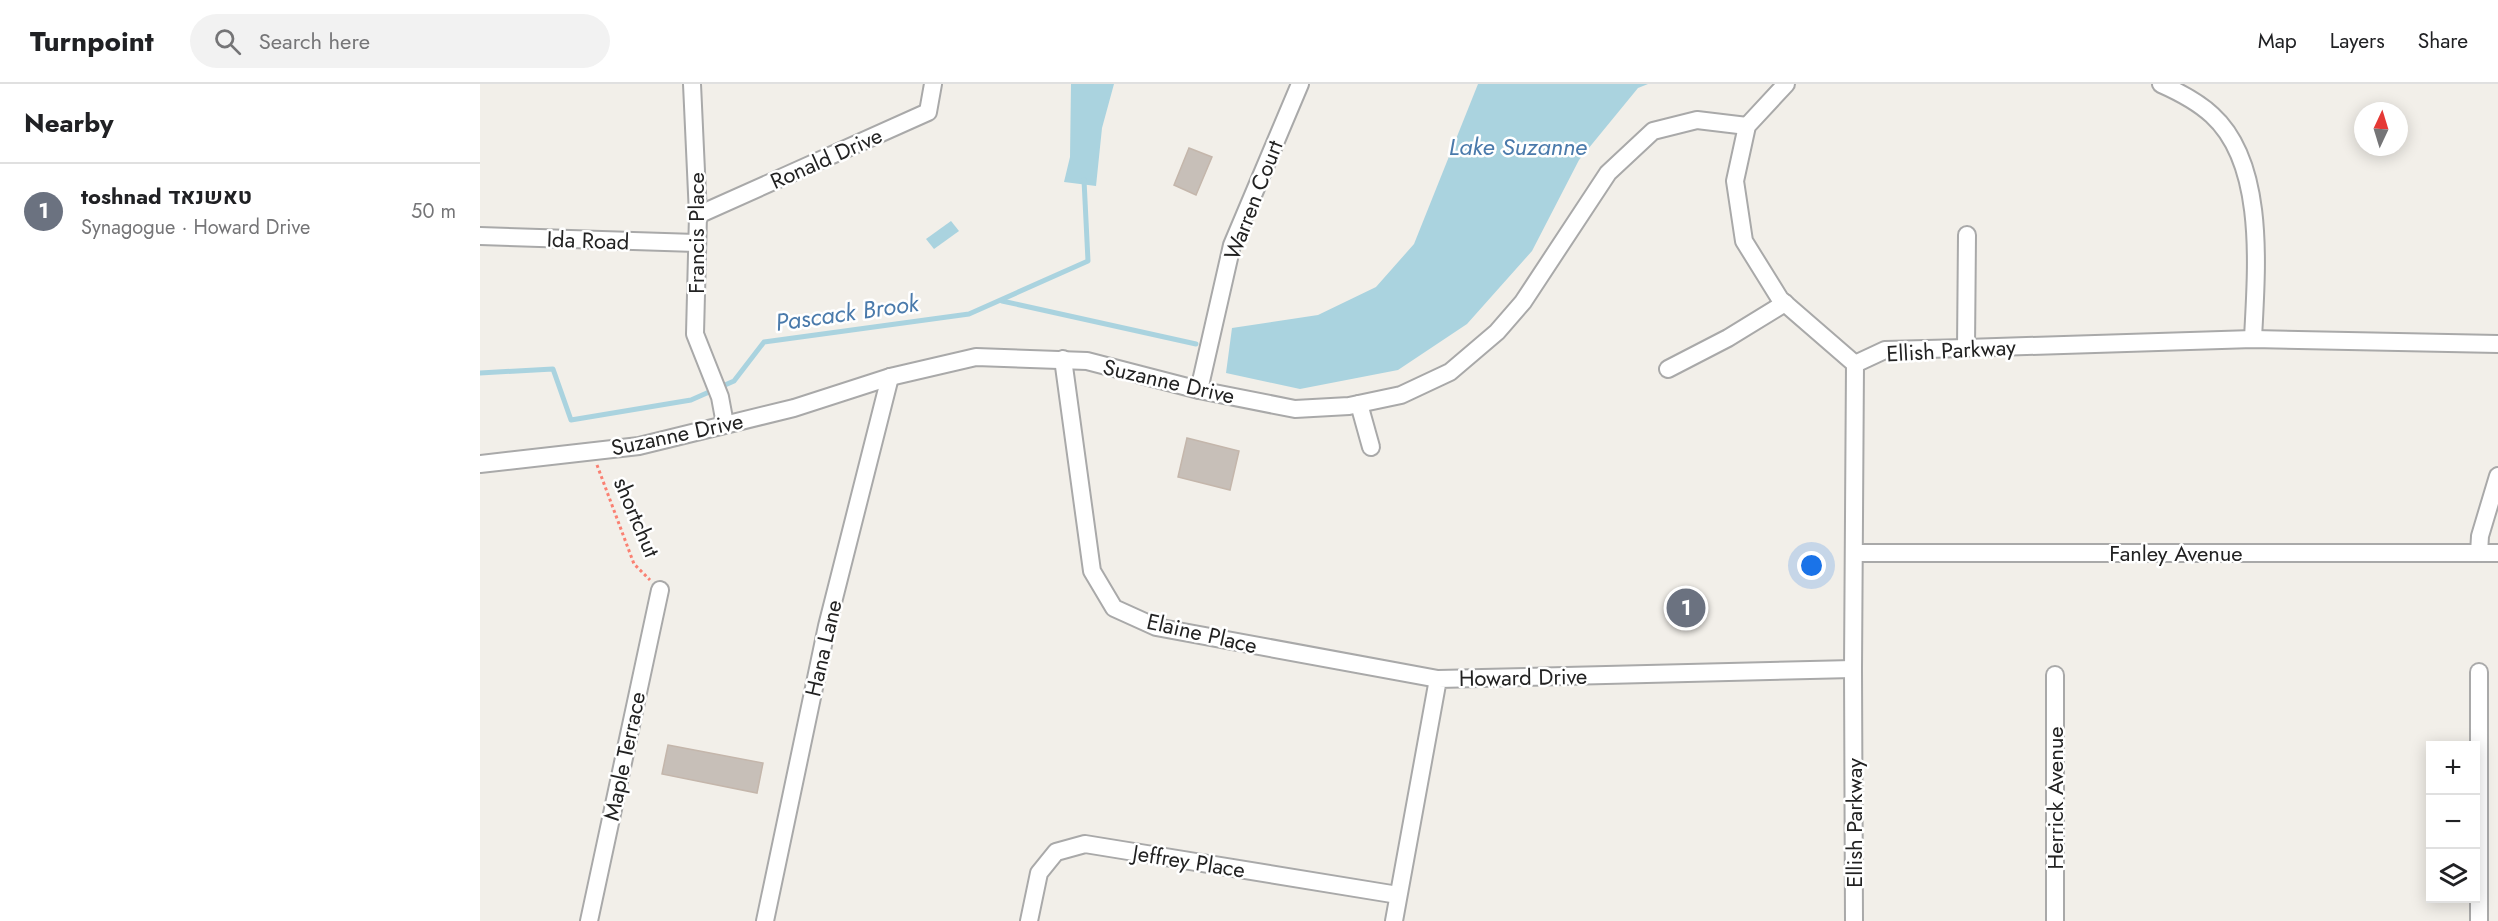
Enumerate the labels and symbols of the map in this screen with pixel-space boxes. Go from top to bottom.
north arrow [2354,102,2408,156]
street label: Ronald Drive [765,119,887,197]
water label: Lake Suzanne [1449,129,1587,164]
street label: Warren Court [1216,135,1291,264]
street label: Francis Place [680,172,712,294]
street label: Ida Road [546,223,630,257]
water label: Pascack Brook [773,285,922,340]
street label: Ellish Parkway [1885,331,2017,369]
street label: Suzanne Drive [1100,350,1238,412]
street label: Suzanne Drive [608,404,746,464]
street label: shortchut [606,472,668,563]
street label: Fanley Avenue [2109,537,2243,569]
your location [1797,551,1826,580]
pin: 1 [1666,586,1706,630]
street label: Hana Lane [796,596,850,700]
street label: Elaine Place [1144,605,1260,661]
street label: Howard Drive [1458,660,1588,694]
street label: Maple Terrace [595,689,653,823]
street label: Herrick Avenue [2039,726,2071,870]
street label: Ellish Parkway [1838,758,1870,888]
street label: Jeffrey Place [1128,836,1247,886]

